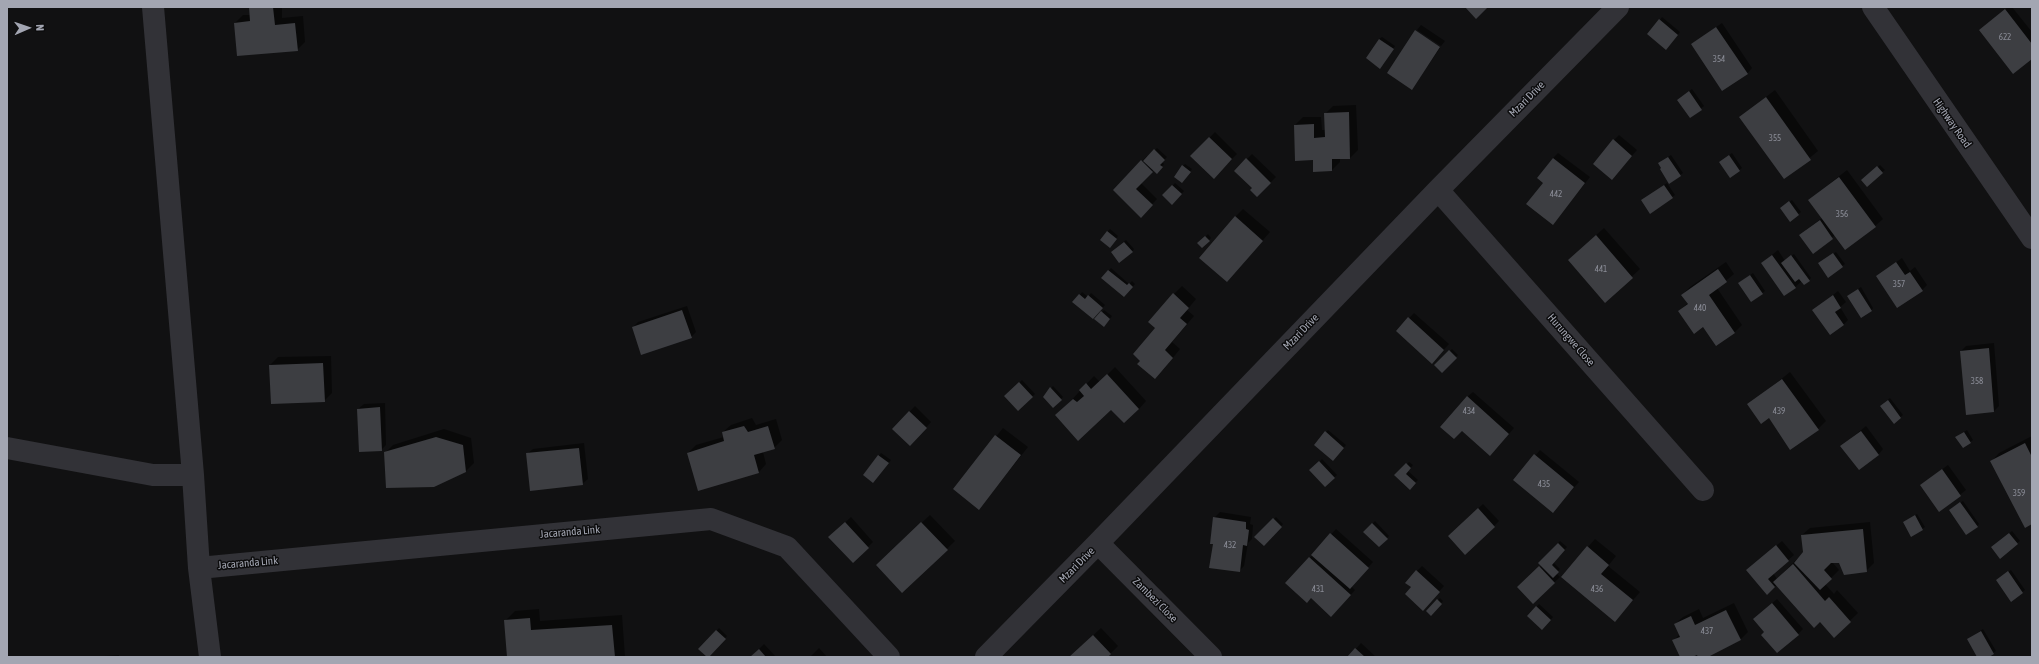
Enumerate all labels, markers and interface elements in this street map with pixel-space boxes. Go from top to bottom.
north arrow [8,8,48,48]
text: N [34,24,46,31]
house number: 622 [1999,32,2011,42]
house number: 354 [1713,54,1725,64]
street label: Mzari Drive [1506,78,1548,120]
street label: Highway Road [1930,96,1974,150]
house number: 355 [1769,133,1781,143]
house number: 442 [1550,189,1562,199]
house number: 356 [1836,209,1848,219]
house number: 441 [1595,264,1607,274]
house number: 357 [1893,279,1905,289]
house number: 440 [1694,303,1706,313]
street label: Mzari Drive [1281,311,1321,353]
street label: Hurungwe Close [1545,311,1597,369]
house number: 358 [1971,376,1983,386]
house number: 434 [1463,406,1475,416]
house number: 439 [1773,406,1785,416]
house number: 435 [1538,479,1550,489]
house number: 359 [2013,488,2025,498]
street label: Jacaranda Link [539,523,601,541]
house number: 432 [1224,540,1236,550]
street label: Mzari Drive [1056,544,1098,586]
street label: Jacaranda Link [217,554,279,572]
street label: Zambezi Close [1130,575,1180,625]
house number: 431 [1312,584,1324,594]
house number: 436 [1591,584,1603,594]
house number: 437 [1701,626,1713,636]

